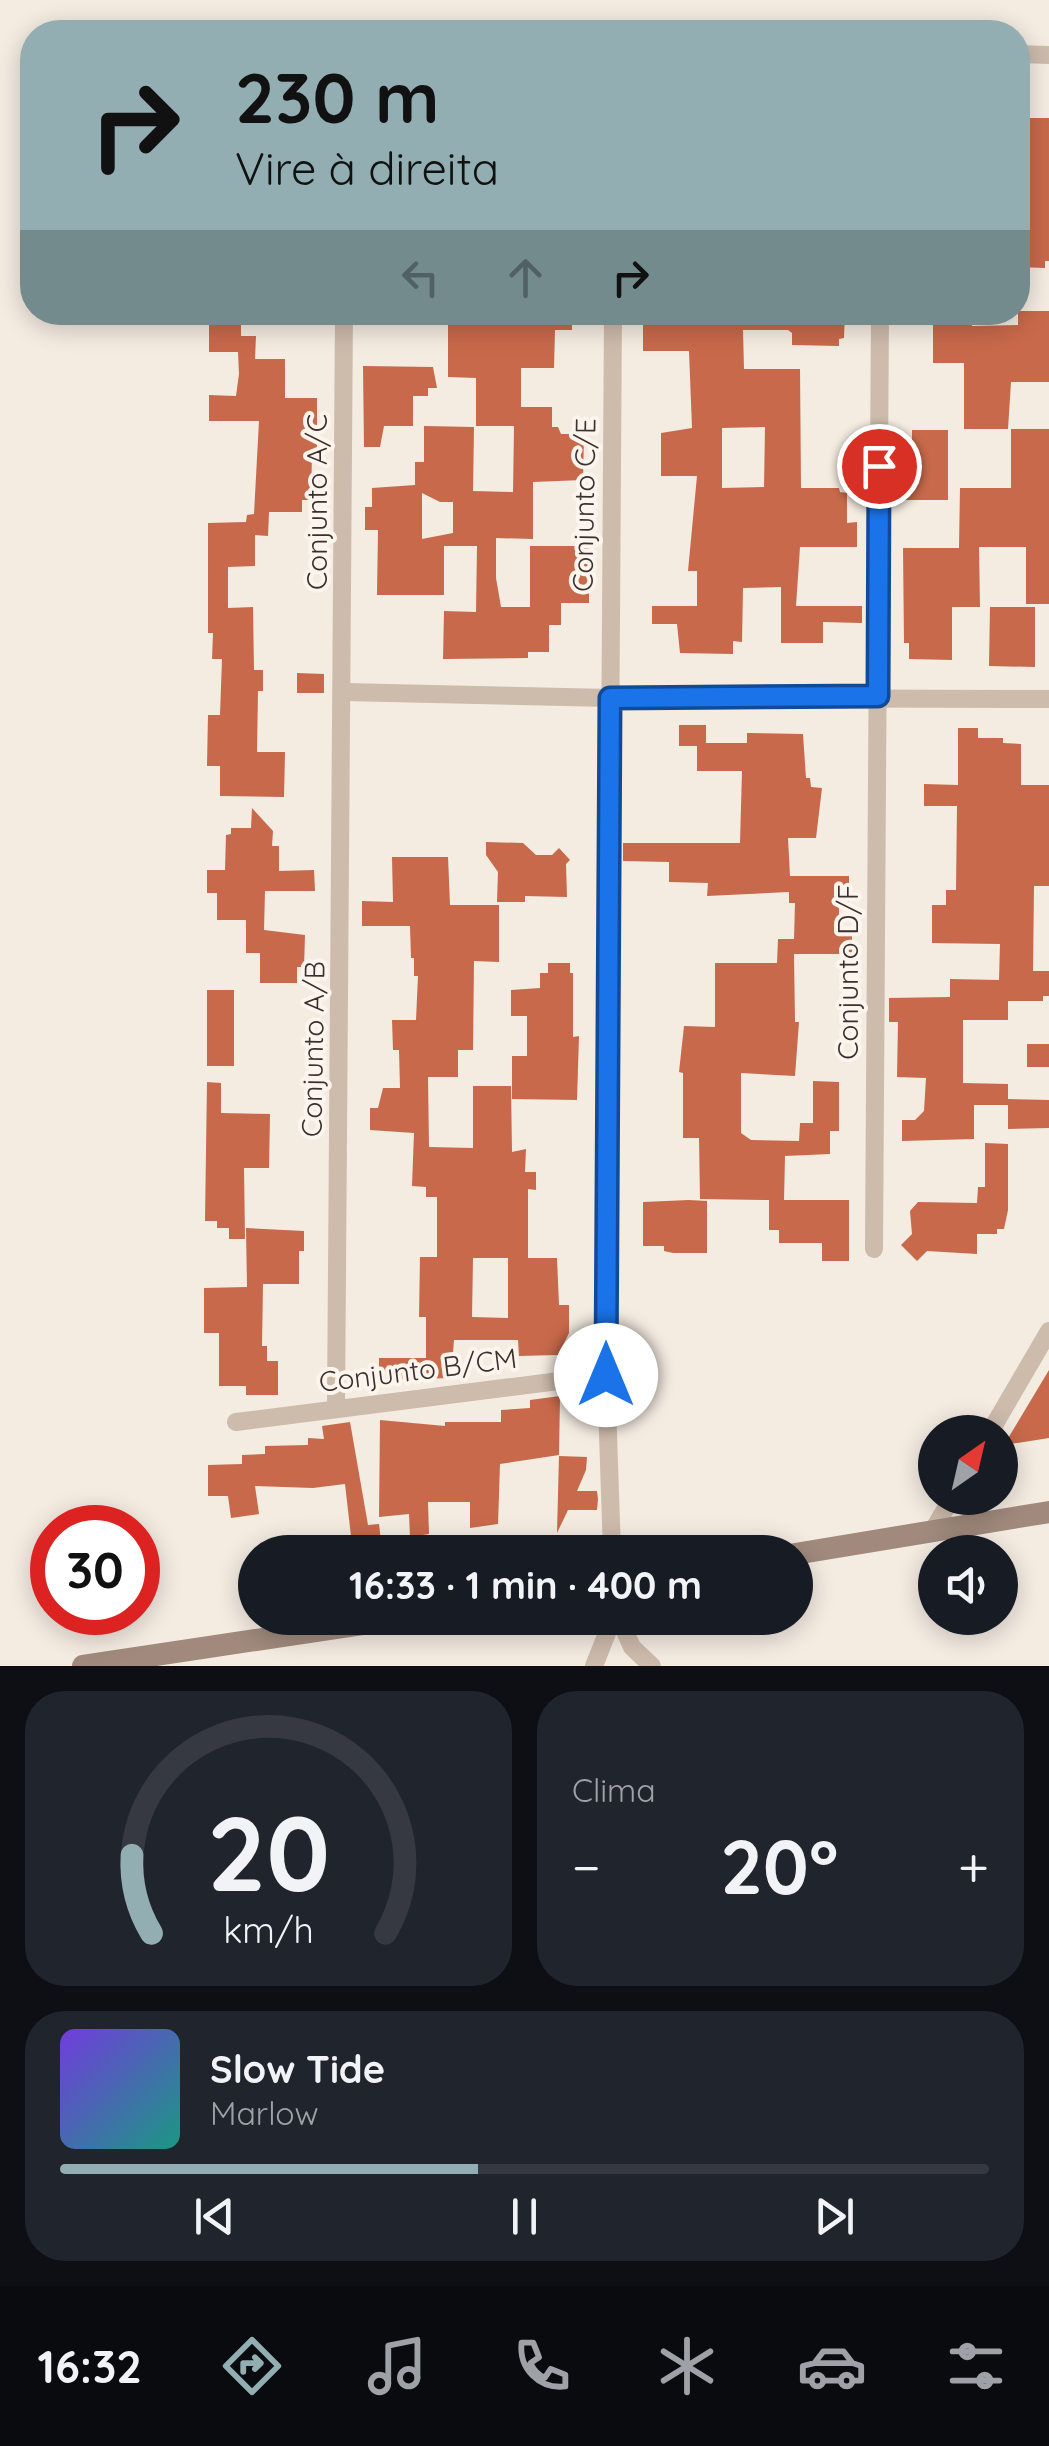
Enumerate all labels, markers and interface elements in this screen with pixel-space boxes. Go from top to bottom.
text: 230 m [235,53,440,141]
icon: right [70,60,200,190]
text: Vire à direita [235,140,499,196]
icon: left [393,250,448,305]
icon: ahead [498,250,553,305]
icon: right [603,250,658,305]
street label: Conjunto A/C [299,414,334,590]
street label: Conjunto C/E [564,418,603,592]
pin [837,424,922,509]
icon: arrive [852,439,907,494]
street label: Conjunto D/F [830,884,865,1060]
street label: Conjunto A/B [293,961,332,1137]
position arrow [554,1323,658,1427]
street label: Conjunto B/CM [317,1340,519,1399]
north arrow [918,1415,1018,1515]
map controls [918,1415,1018,1635]
speed limit sign: 30 [30,1505,160,1635]
button: sound [918,1535,1018,1635]
text: 16:33 · 1 min · 400 m [349,1561,702,1609]
text: Clima [572,1770,656,1810]
text: 20 [207,1787,330,1917]
text: 20° [720,1819,838,1913]
text: − [572,1832,601,1901]
text: + [958,1832,989,1901]
text: km/h [223,1907,314,1952]
text: Slow Tide [210,2045,385,2093]
text: Marlow [210,2093,319,2133]
icon: previous [187,2189,242,2244]
icon: pause [497,2189,552,2244]
icon: next [807,2189,862,2244]
icon: directions [217,2331,287,2401]
icon: music [362,2331,432,2401]
icon: phone [507,2331,577,2401]
icon: climate [652,2331,722,2401]
icon: car [797,2331,867,2401]
icon: filters [941,2331,1011,2401]
text: 16:32 [37,2338,142,2394]

